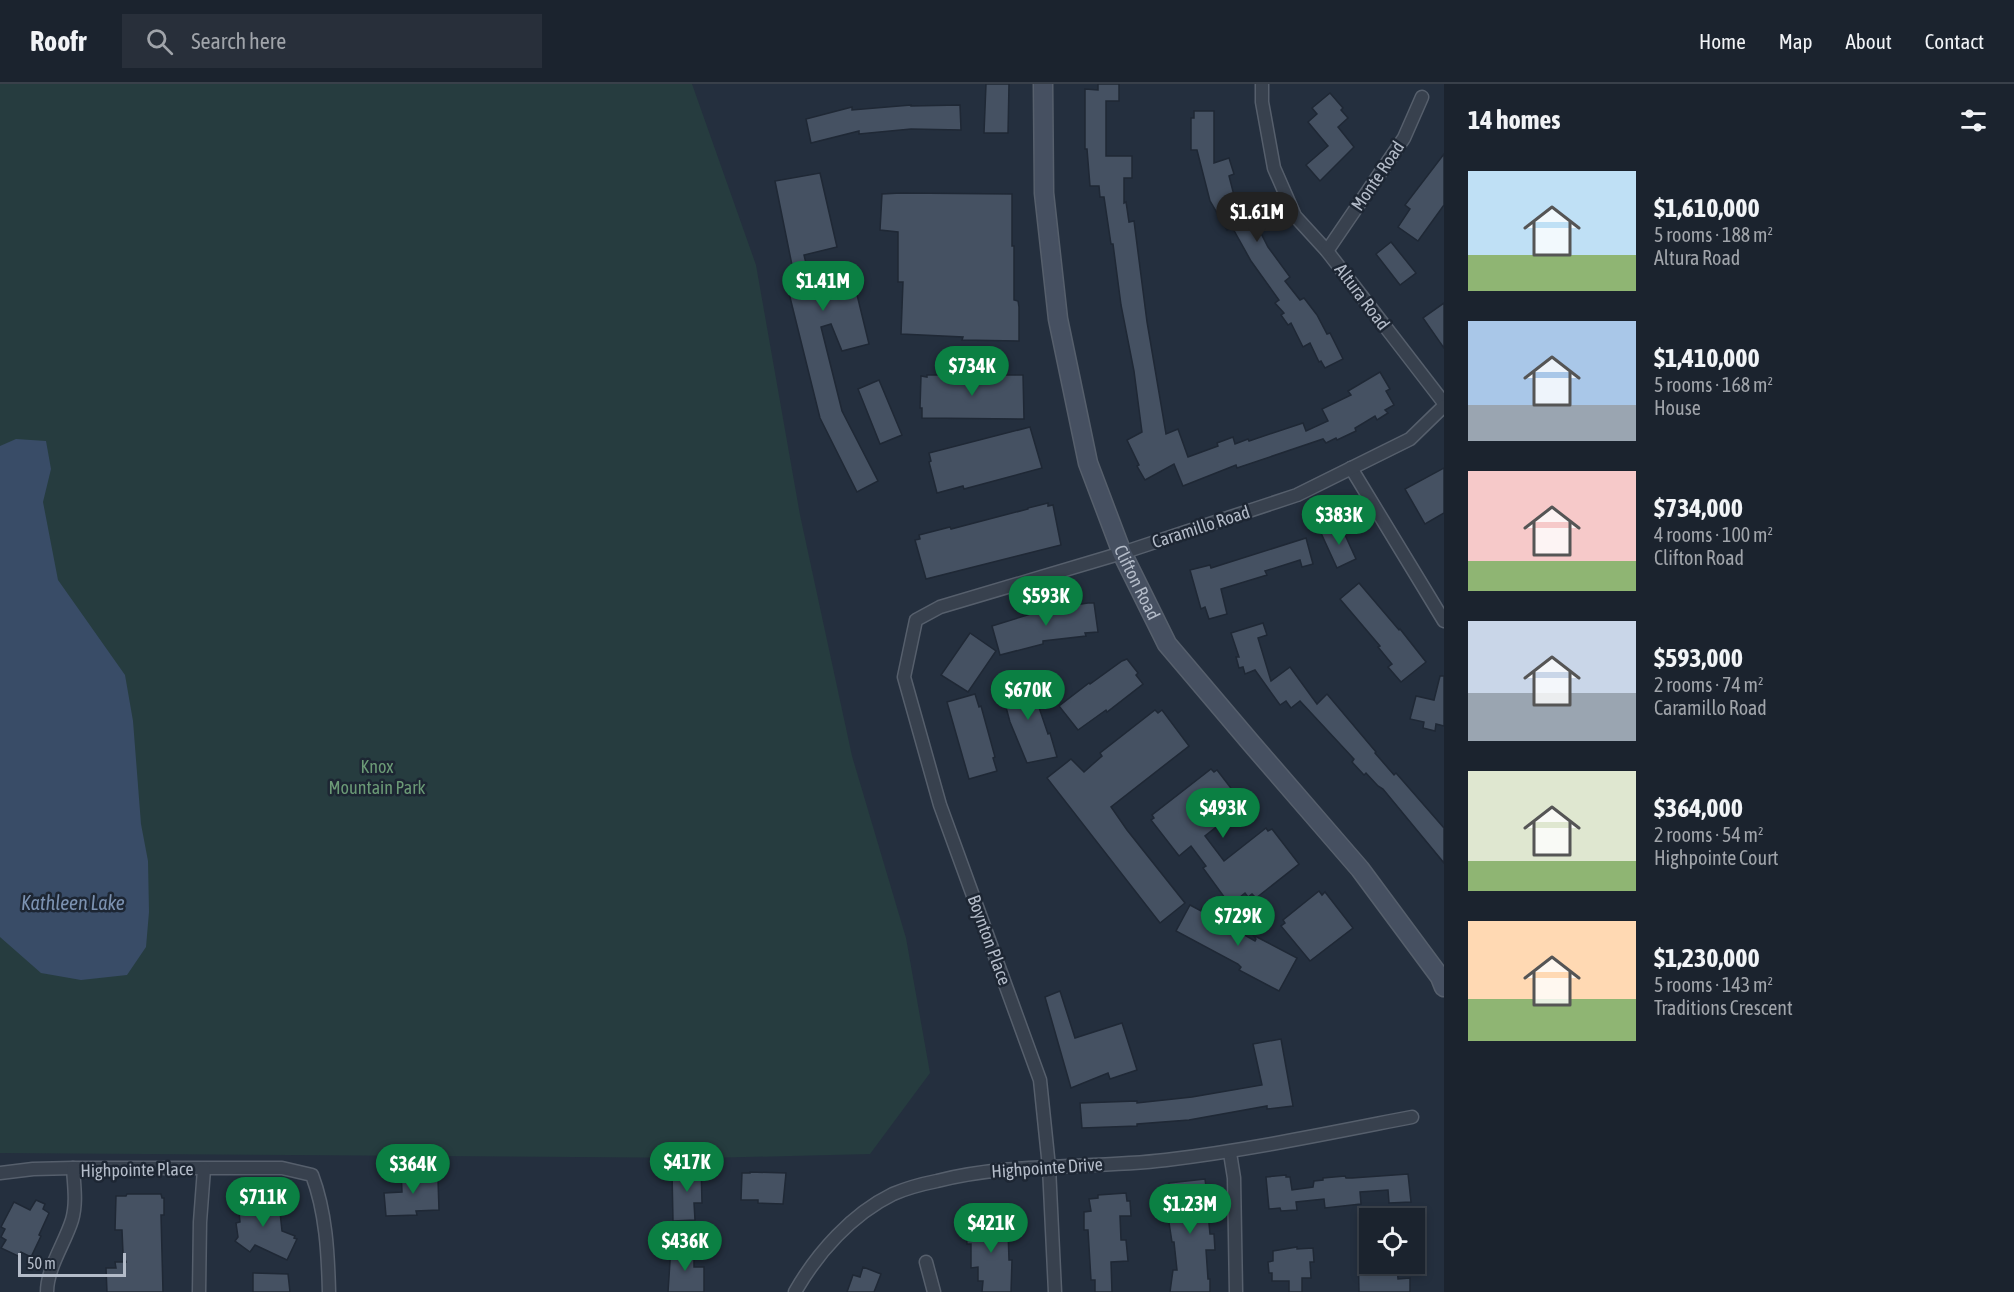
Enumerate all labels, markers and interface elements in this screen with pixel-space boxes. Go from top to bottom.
search box [122,14,542,68]
text: Roofr [30,25,86,57]
icon: search [143,25,176,58]
text: Search here [191,28,286,54]
text: Home [1699,29,1746,53]
text: Map [1779,29,1813,53]
text: About [1846,29,1892,53]
text: Contact [1925,29,1984,53]
icon: filters [1957,104,1990,137]
text: 14 homes [1468,105,1561,135]
street label: Monte Road [1347,137,1408,214]
pin: $1.61M [1208,192,1306,243]
text: $1,610,000 [1654,193,1760,223]
icon: home [1516,195,1588,267]
text: $1.61M [1230,200,1284,223]
text: 5 rooms · 188 m² [1654,223,1773,246]
text: Altura Road [1654,246,1740,269]
street label: Altura Road [1331,259,1394,334]
pin: $1.41M [774,261,872,312]
text: $1.41M [796,269,850,292]
text: $1,410,000 [1654,343,1760,373]
icon: home [1516,345,1588,417]
pin: $734K [930,346,1014,397]
text: $734K [949,354,995,377]
text: 5 rooms · 168 m² [1654,373,1773,396]
text: House [1654,396,1701,419]
text: $734,000 [1654,493,1743,523]
pin: $383K [1297,495,1381,546]
icon: home [1516,495,1588,567]
street label: Caramillo Road [1149,501,1252,552]
text: $383K [1316,503,1362,526]
text: 4 rooms · 100 m² [1654,523,1773,546]
street label: Clifton Road [1110,542,1164,623]
text: Clifton Road [1654,546,1744,569]
pin: $593K [1004,576,1088,627]
text: $593K [1023,584,1069,607]
text: $593,000 [1654,643,1743,673]
icon: home [1516,645,1588,717]
pin: $670K [986,670,1070,721]
text: 2 rooms · 74 m² [1654,673,1764,696]
text: $670K [1005,678,1051,701]
text: Caramillo Road [1654,696,1767,719]
park label: Knox Mountain Park [329,756,426,798]
pin: $493K [1181,788,1265,839]
text: $364,000 [1654,793,1743,823]
icon: home [1516,795,1588,867]
text: $493K [1200,796,1246,819]
text: 2 rooms · 54 m² [1654,823,1764,846]
text: Highpointe Court [1654,846,1779,869]
water label: Kathleen Lake [21,891,125,914]
street label: Boynton Place [963,892,1015,988]
pin: $729K [1196,896,1280,947]
text: $729K [1215,904,1261,927]
text: $1,230,000 [1654,943,1760,973]
icon: home [1516,945,1588,1017]
text: 5 rooms · 143 m² [1654,973,1773,996]
text: Traditions Crescent [1654,996,1793,1019]
pin: $417K [645,1142,729,1193]
pin: $364K [371,1144,455,1195]
text: $417K [664,1150,710,1173]
text: $364K [390,1152,436,1175]
street label: Highpointe Drive [991,1153,1103,1182]
street label: Highpointe Place [80,1158,194,1181]
pin: $711K [221,1177,305,1228]
pin: $1.23M [1141,1184,1239,1235]
text: $711K [240,1185,286,1208]
text: $1.23M [1163,1192,1217,1215]
pin: $421K [949,1203,1033,1254]
map controls [1359,1208,1425,1274]
button: locate [1359,1208,1425,1274]
text: $421K [968,1211,1014,1234]
pin: $436K [643,1221,727,1272]
text: $436K [662,1229,708,1252]
scale bar [18,1250,126,1278]
text: 50 m [27,1254,56,1272]

